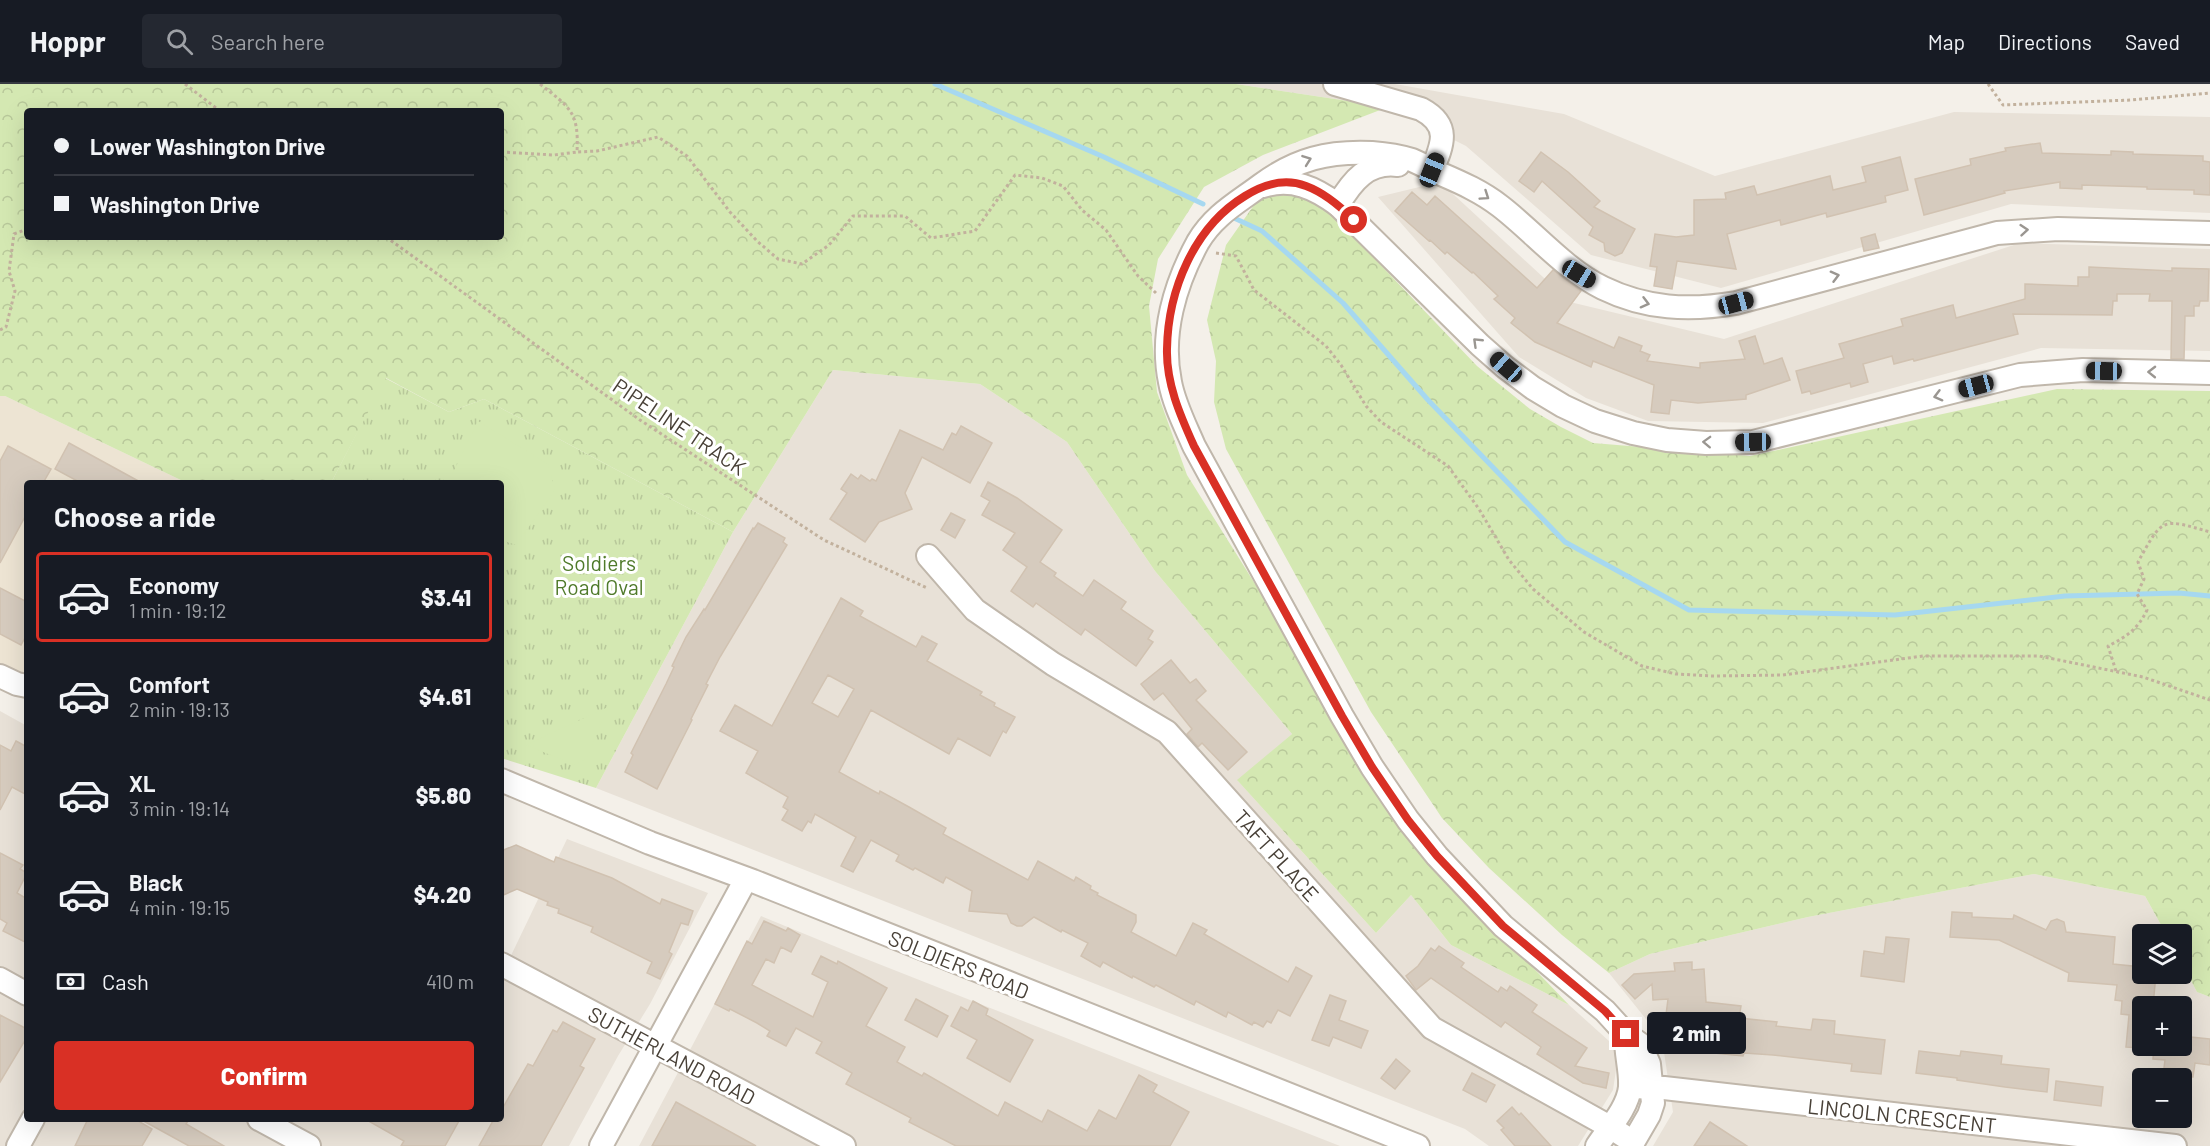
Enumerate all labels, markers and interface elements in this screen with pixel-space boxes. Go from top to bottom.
search box [142,14,562,68]
text: Hoppr [30,24,106,58]
icon: search [163,25,196,58]
text: Search here [211,28,325,54]
text: Map [1928,29,1965,54]
text: Directions [1998,29,2092,54]
text: Saved [2125,29,2180,54]
text: Lower Washington Drive [90,133,325,159]
car [1417,150,1447,190]
one-way arrow [1302,154,1312,167]
one-way arrow [1479,188,1489,200]
text: Washington Drive [90,191,260,217]
route start [1340,206,1367,233]
one-way arrow [2020,224,2029,237]
car [1559,257,1599,291]
one-way arrow [1830,270,1840,283]
car [1716,290,1756,316]
one-way arrow [1640,296,1650,309]
one-way arrow [1473,338,1484,349]
car [1487,348,1525,386]
car [2086,362,2122,380]
one-way arrow [2147,366,2156,378]
street label: PIPELINE TRACK [609,372,751,480]
car [1956,373,1996,399]
one-way arrow [1934,388,1944,401]
car [1735,433,1771,451]
one-way arrow [1703,436,1712,449]
text: Choose a ride [54,500,216,532]
park label: Soldiers Road Oval [555,550,644,599]
icon: car [57,570,111,624]
text: Economy [129,572,219,598]
text: $3.41 [421,584,471,610]
text: 1 min · 19:12 [129,598,227,622]
icon: car [57,669,111,723]
text: Comfort [129,671,210,697]
text: $4.61 [419,683,471,709]
text: 2 min · 19:13 [129,697,230,721]
icon: car [57,768,111,822]
text: XL [129,770,155,796]
text: $5.80 [416,782,471,808]
text: 3 min · 19:14 [129,796,230,820]
street label: TAFT PLACE [1229,804,1325,906]
icon: car [57,867,111,921]
text: Black [129,869,183,895]
text: $4.20 [414,881,471,907]
text: 4 min · 19:15 [129,895,230,919]
street label: SOLDIERS ROAD [885,924,1033,1004]
map controls [2132,924,2192,1128]
button: layers [2132,924,2192,984]
icon: cash [54,965,87,998]
text: Cash [102,968,149,994]
text: 410 m [426,969,474,993]
button: + [2132,996,2192,1056]
street label: SUTHERLAND ROAD [584,1000,760,1110]
callout: 2 min [1647,1013,1746,1055]
route end [1612,1020,1639,1047]
text: 2 min [1672,1021,1721,1045]
button: Confirm [54,1041,474,1110]
button: − [2132,1068,2192,1128]
street label: LINCOLN CRESCENT [1806,1093,1998,1137]

